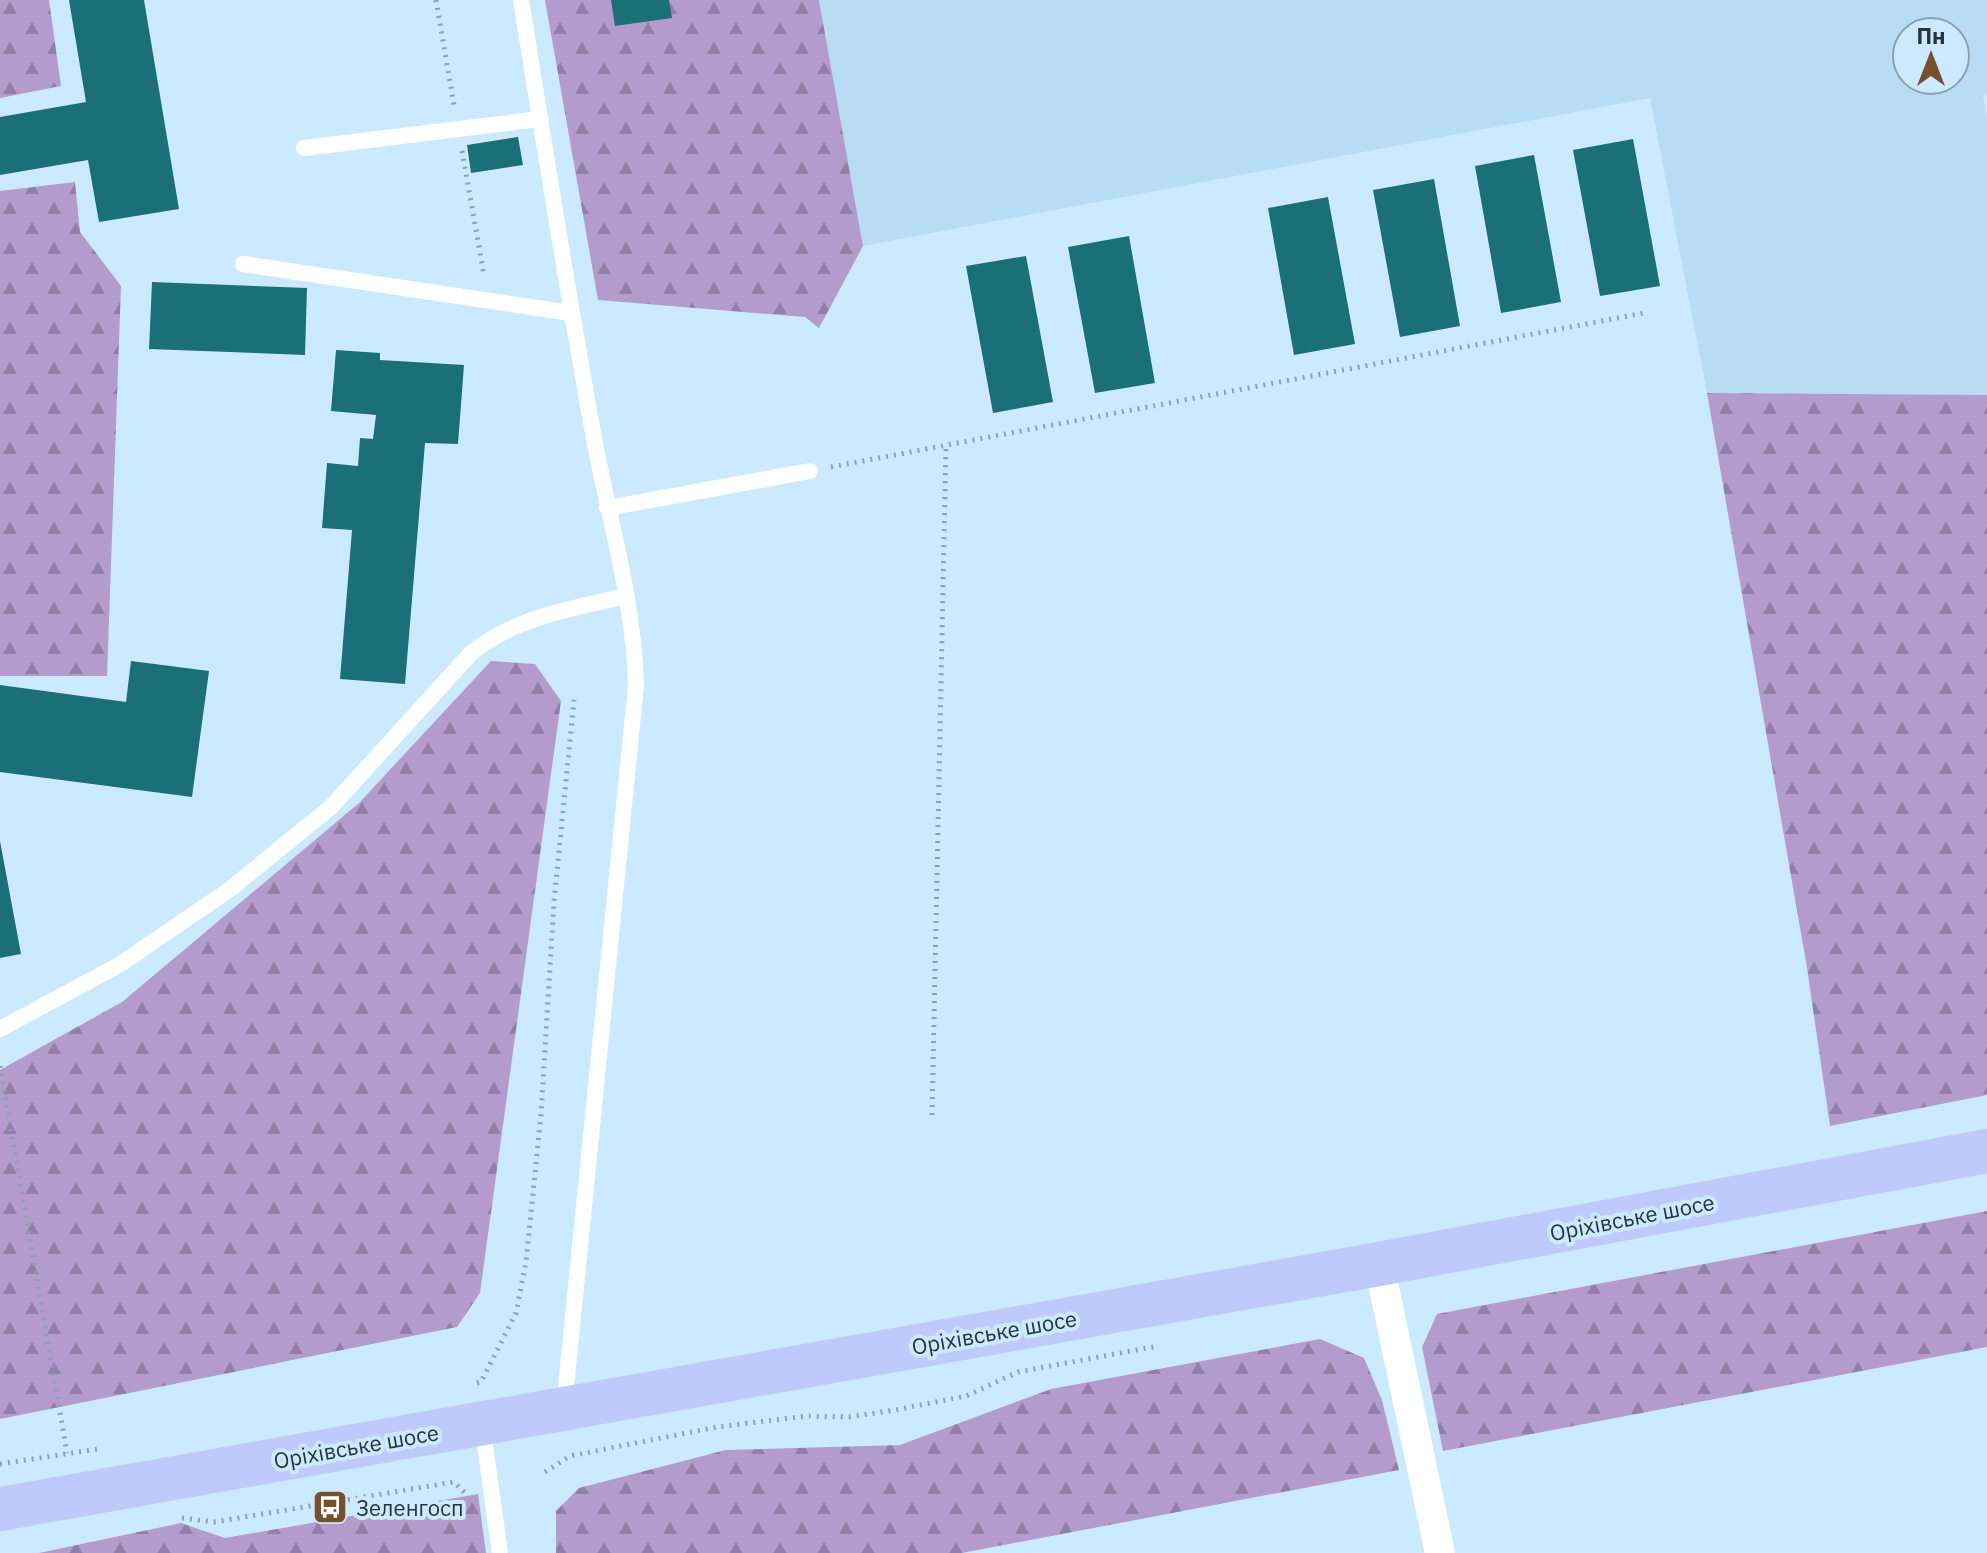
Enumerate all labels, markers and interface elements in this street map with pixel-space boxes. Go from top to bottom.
north arrow [1891,16,1971,96]
text: Пн [1916,21,1946,50]
street label: Оріхівське шосе [1547,1187,1717,1247]
street label: Оріхівське шосе [909,1303,1079,1361]
street label: Оріхівське шосе [271,1417,441,1475]
bus stop icon: Зеленгосп [311,1488,349,1526]
place label: Зеленгосп [356,1493,464,1522]

